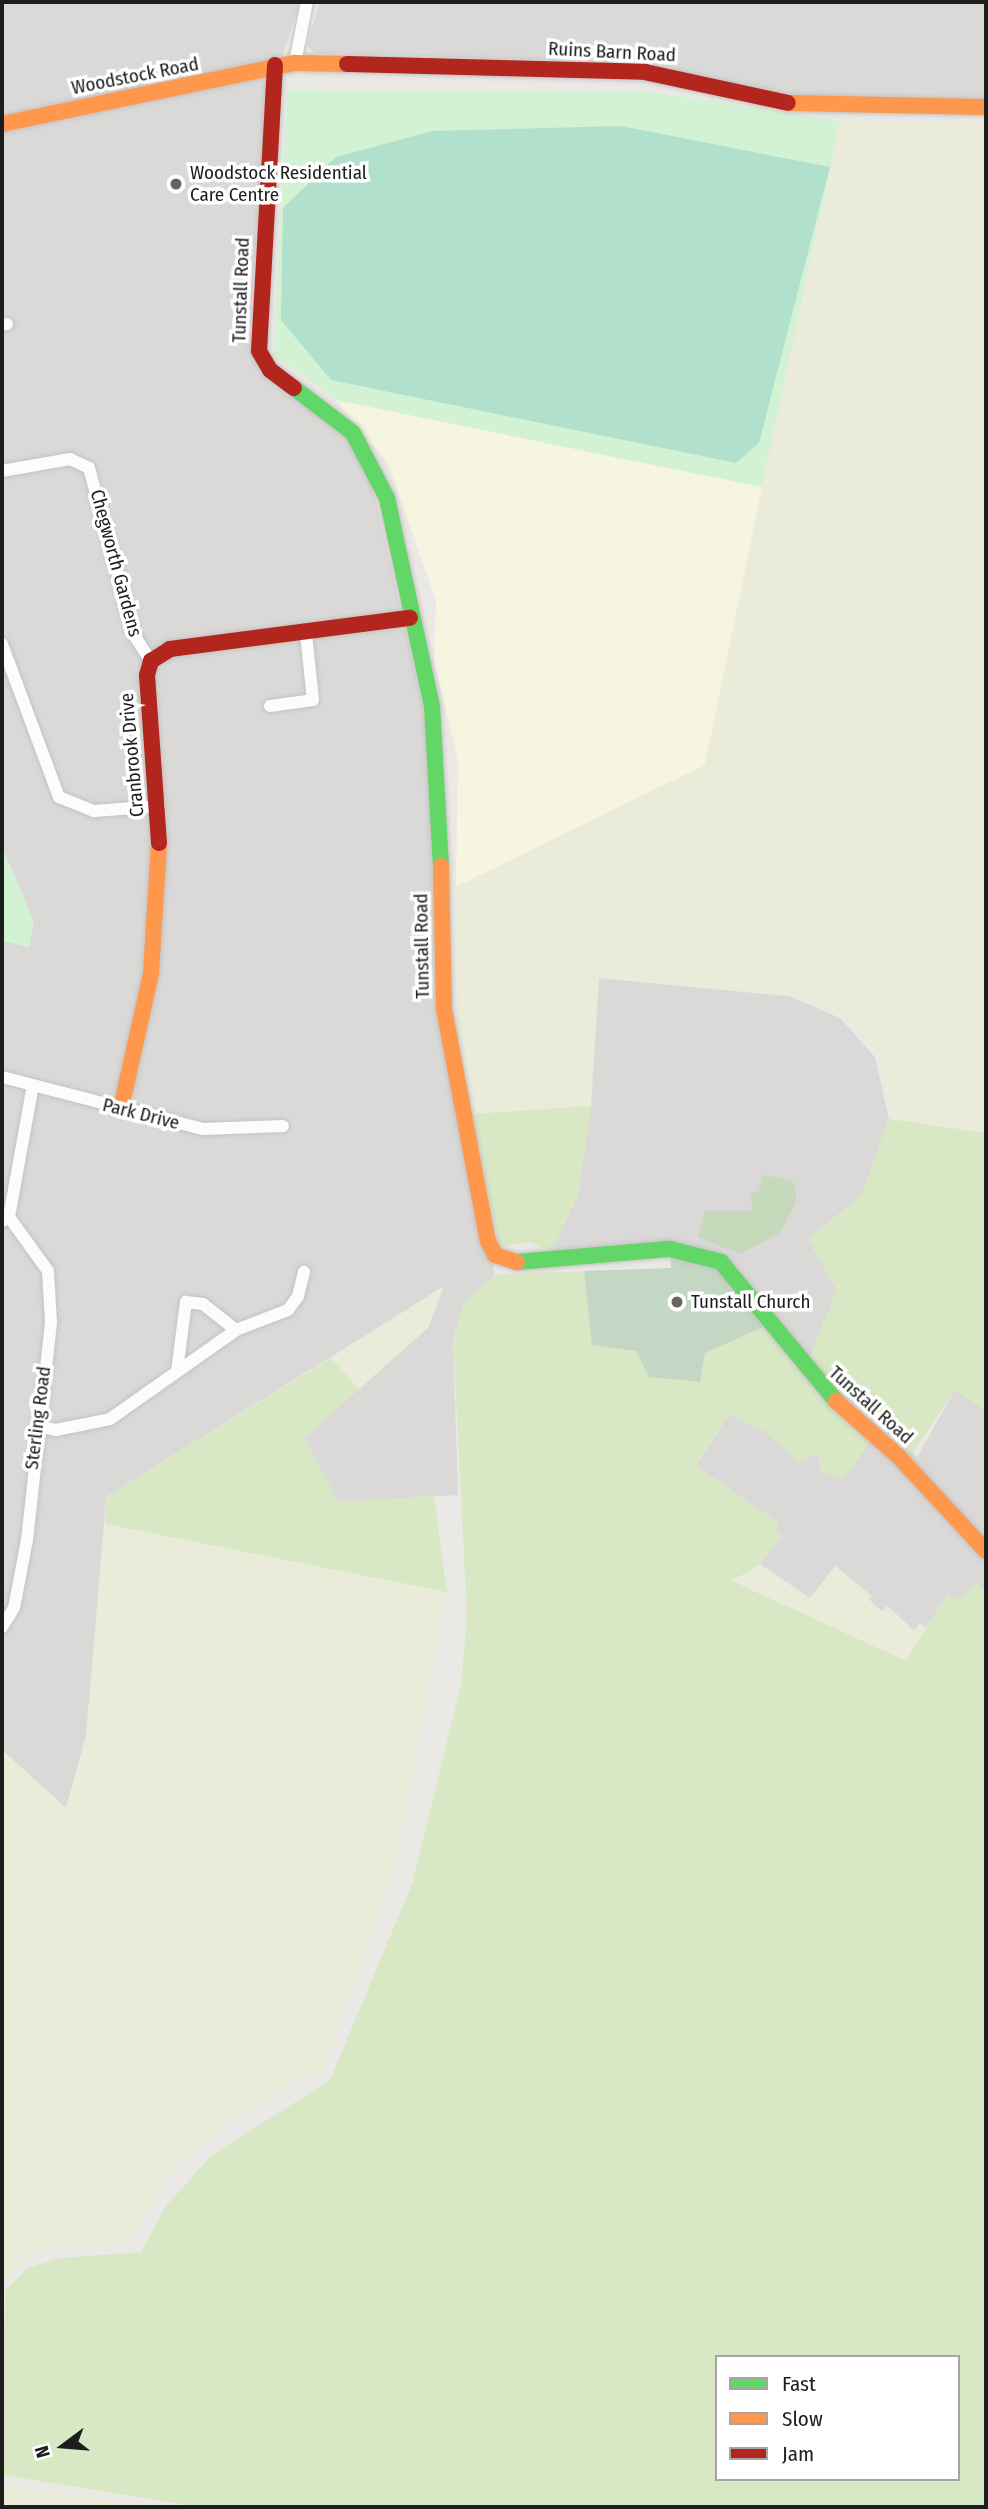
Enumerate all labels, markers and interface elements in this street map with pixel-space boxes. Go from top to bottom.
street label: Ruins Barn Road [548,37,676,67]
street label: Woodstock Road [69,52,201,100]
place label: Woodstock Residential Care Centre [190,162,367,206]
marker: Woodstock Residential Care Centre [168,176,184,192]
street label: Tunstall Road [228,237,254,343]
street label: Chegworth Gardens [85,487,147,639]
street label: Cranbrook Drive [115,692,149,818]
street label: Tunstall Road [410,893,434,999]
street label: Park Drive [100,1093,182,1135]
place label: Tunstall Church [691,1291,810,1313]
marker: Tunstall Church [669,1294,685,1310]
street label: Tunstall Road [824,1361,918,1449]
street label: Sterling Road [20,1365,56,1471]
legend [715,2355,960,2481]
text: Fast [782,2371,816,2397]
text: Slow [782,2406,823,2432]
north arrow [28,2411,98,2481]
text: Jam [782,2441,814,2467]
text: N [30,2443,55,2461]

